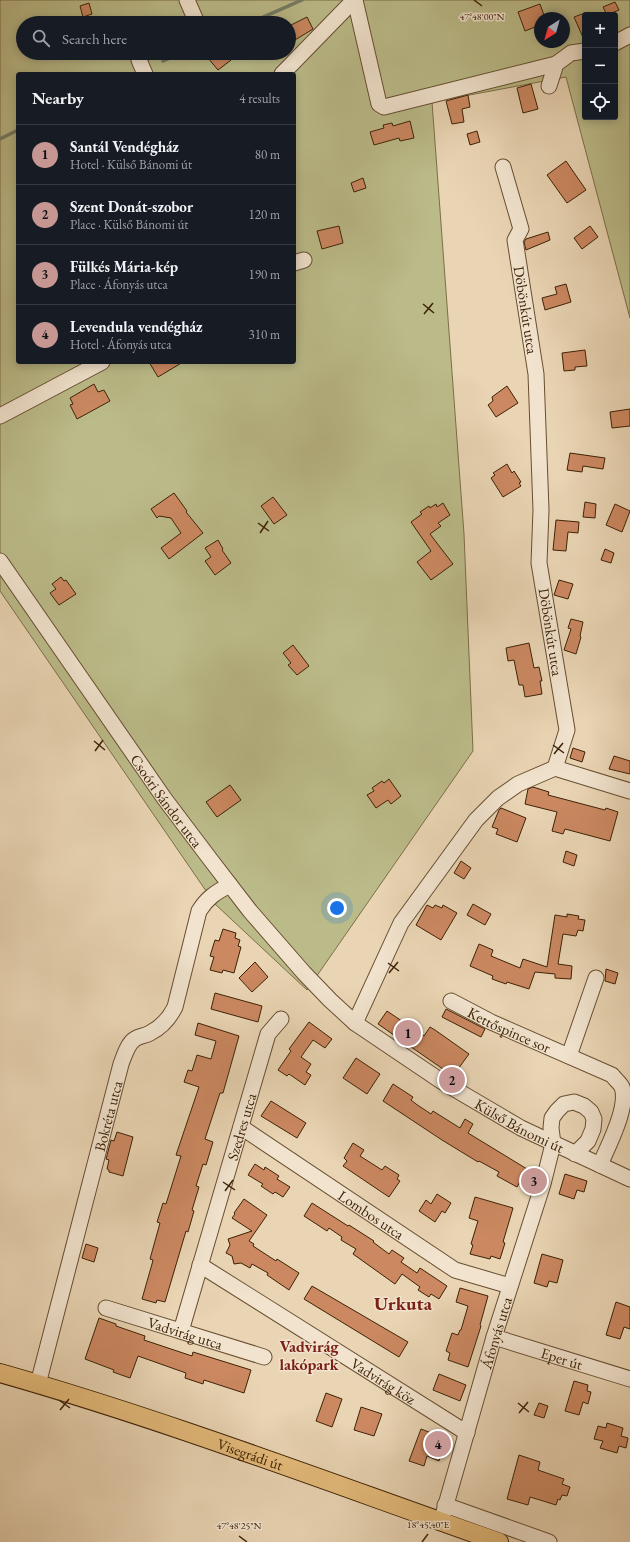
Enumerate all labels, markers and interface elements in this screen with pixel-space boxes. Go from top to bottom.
text: 47°48'00"N [460,10,505,23]
north arrow [534,12,570,48]
map controls [582,12,618,120]
button: + [582,12,618,48]
search box [16,16,296,60]
icon: search [30,27,52,49]
text: Search here [62,29,127,48]
button: − [582,48,618,84]
button: locate [582,84,618,120]
text: Nearby [32,87,84,109]
text: 4 results [239,90,280,107]
text: Santál Vendégház [70,137,179,156]
text: 1 [42,146,48,163]
text: 80 m [255,146,280,163]
text: Hotel · Külső Bánomi út [70,156,192,173]
text: Szent Donát-szobor [70,197,193,216]
text: 2 [42,206,48,223]
text: 120 m [249,206,280,223]
text: Place · Külső Bánomi út [70,216,188,233]
text: Fülkés Mária-kép [70,257,178,276]
street label: Döbönkút utca [510,265,542,355]
text: 3 [42,266,48,283]
text: 190 m [249,266,280,283]
text: Place · Áfonyás utca [70,276,168,293]
text: Levendula vendégház [70,317,202,336]
text: 4 [42,326,48,343]
text: 310 m [249,326,280,343]
text: Hotel · Áfonyás utca [70,336,171,353]
street label: Döbönkút utca [535,587,567,677]
street label: Csoóri Sándor utca [127,750,207,851]
your location [327,898,347,918]
street label: Kettőspince sor [465,1002,554,1057]
pin: 1 [395,1018,421,1048]
pin: 2 [439,1065,465,1095]
street label: Bokréta utca [89,1079,126,1153]
street label: Szedres utca [222,1091,260,1162]
street label: Külső Bánomi út [472,1094,568,1157]
pin: 3 [521,1166,547,1196]
street label: Lombos utca [335,1185,408,1243]
district label: Urkuta [374,1291,433,1316]
street label: Áfonyás utca [476,1294,516,1372]
street label: Vadvirág utca [145,1312,225,1353]
district label: Vadvirág lakópark [279,1336,340,1375]
street label: Eper út [539,1343,585,1373]
street label: Vadvirág köz [348,1353,420,1408]
pin: 4 [425,1429,451,1459]
street label: Visegrádi út [215,1433,286,1474]
text: 18°45'40"E [407,1518,450,1531]
text: 47°48'25"N [217,1519,262,1532]

